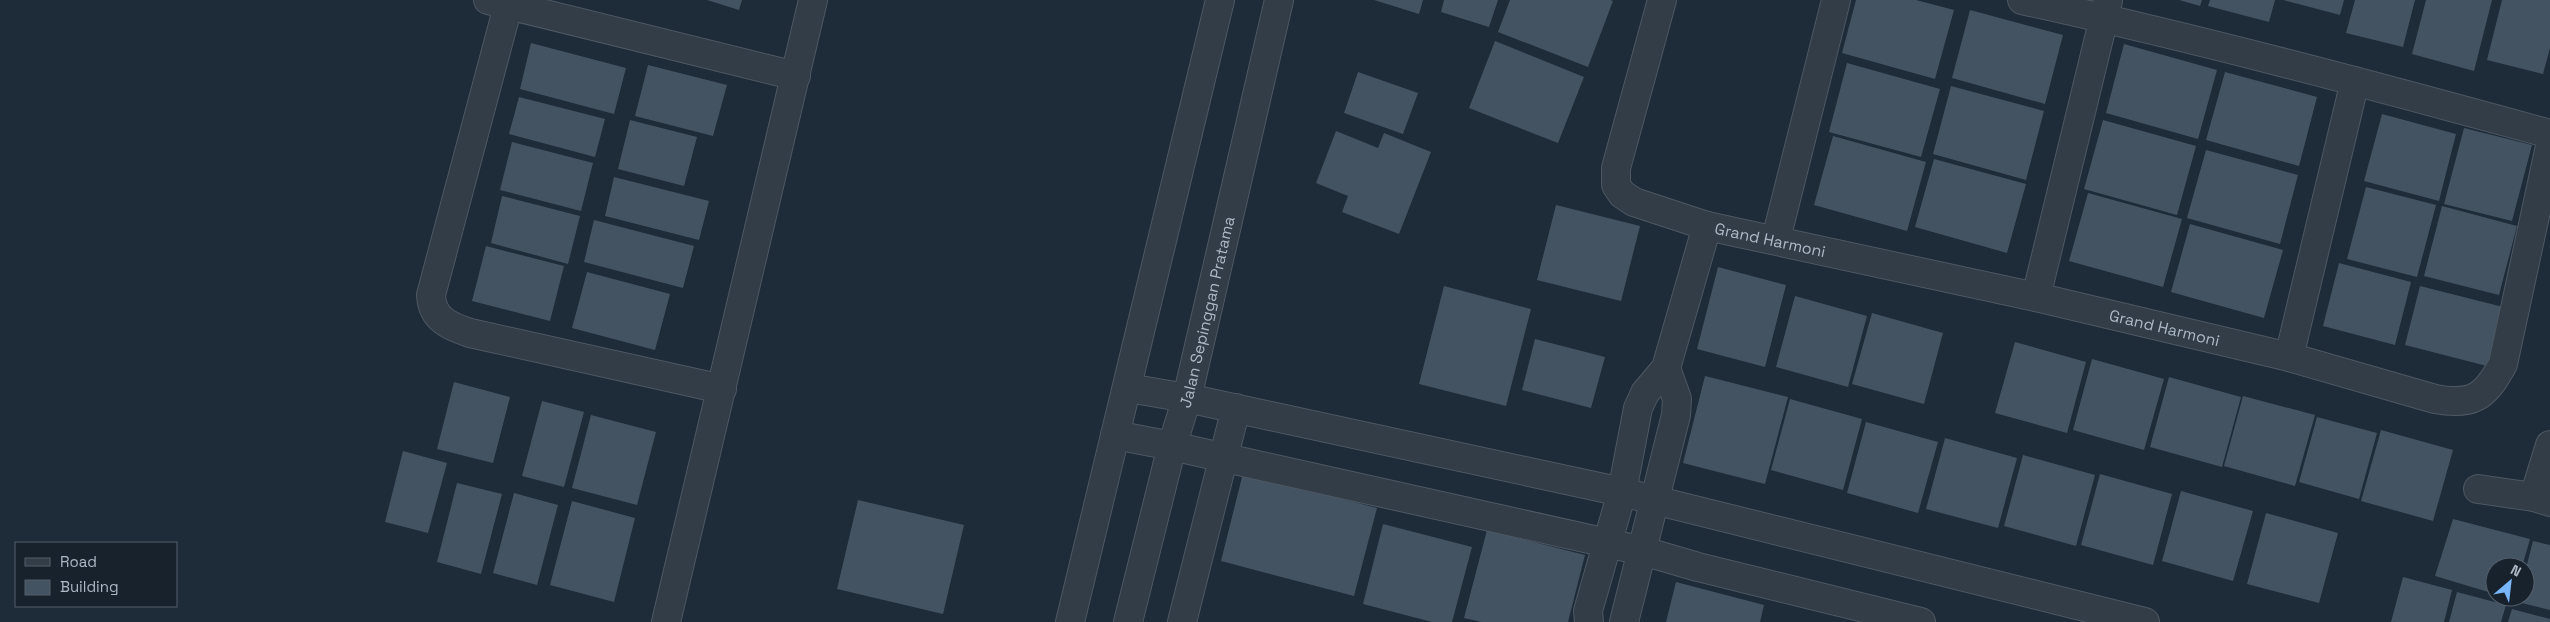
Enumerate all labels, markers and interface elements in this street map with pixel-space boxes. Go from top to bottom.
street label: Jalan Sepinggan Pratama [1175,214,1240,411]
street label: Grand Harmoni [1713,218,1828,262]
street label: Grand Harmoni [2107,305,2222,351]
legend [15,542,178,607]
text: Road [60,552,97,571]
north arrow [2485,557,2535,607]
text: N [2508,560,2524,581]
text: Building [60,577,119,596]

